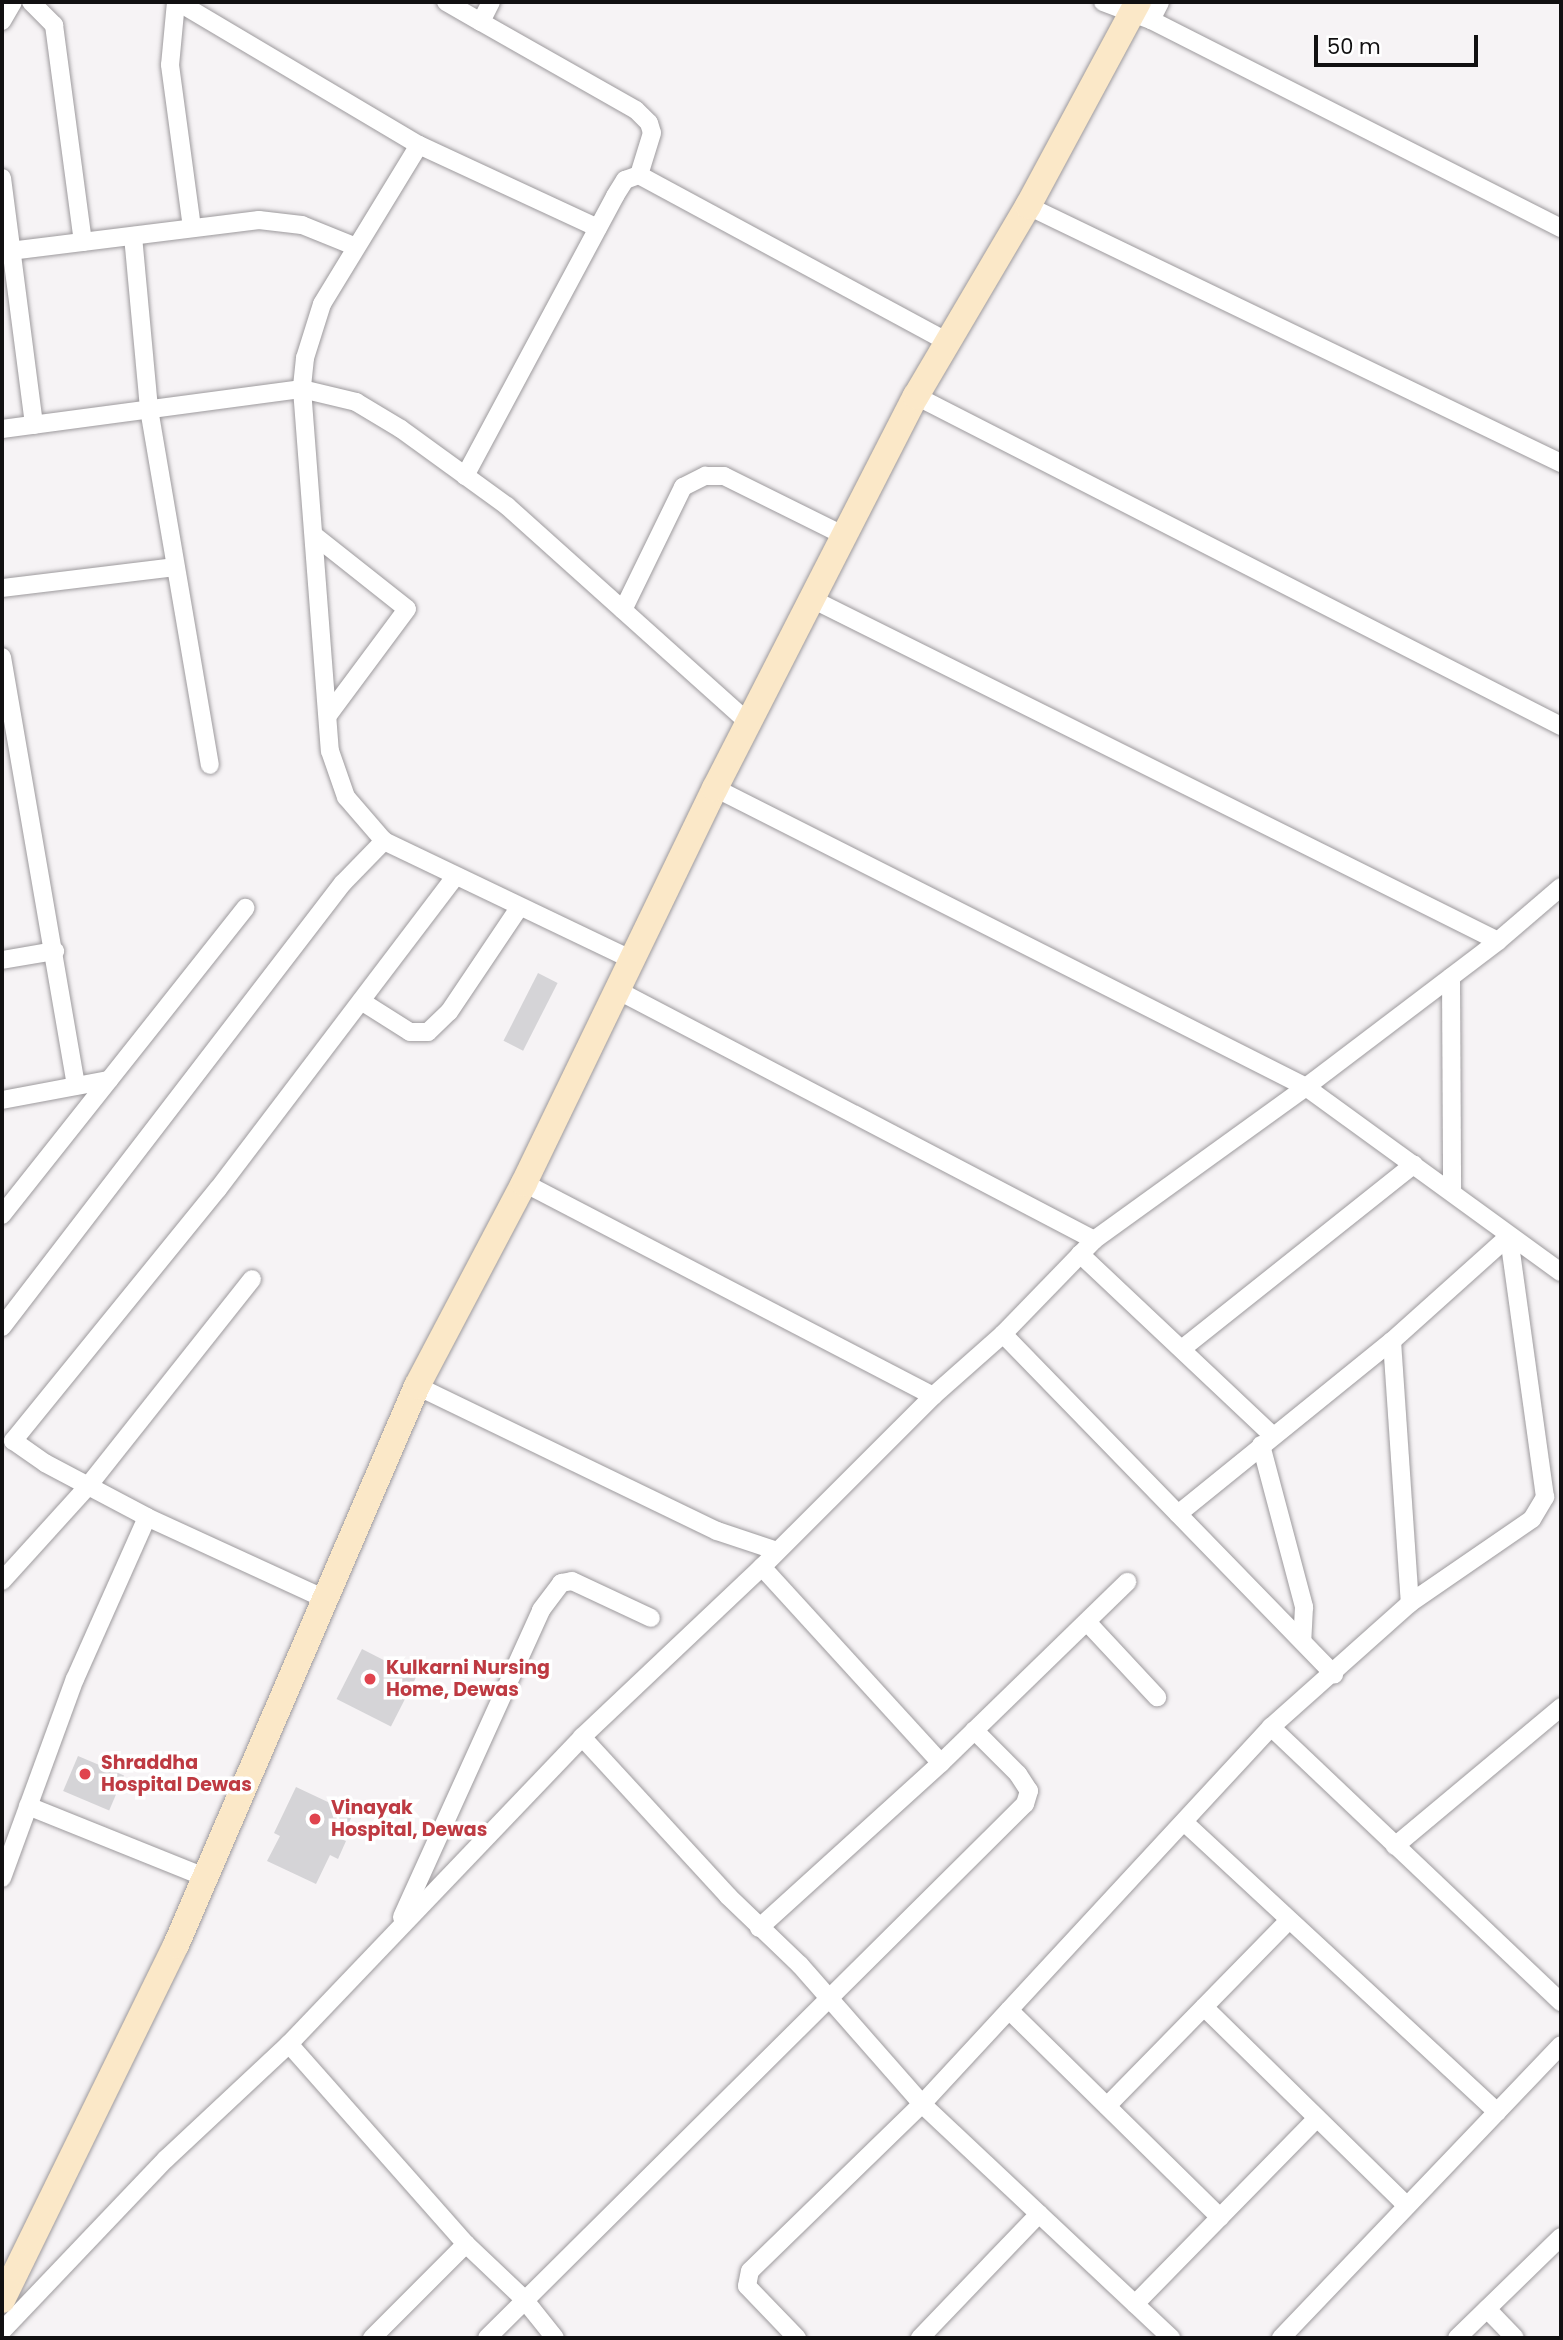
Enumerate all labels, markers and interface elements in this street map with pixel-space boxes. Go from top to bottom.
scale bar [1318,21,1482,65]
text: 50 m [1327,32,1381,61]
place label: Kulkarni Nursing Home, Dewas [386,1657,550,1701]
marker: Kulkarni Nursing Home, Dewas [360,1669,380,1689]
place label: Shraddha Hospital Dewas [101,1752,252,1796]
marker: Shraddha Hospital Dewas [75,1764,95,1784]
place label: Vinayak Hospital, Dewas [331,1797,487,1841]
marker: Vinayak Hospital, Dewas [305,1809,325,1829]

